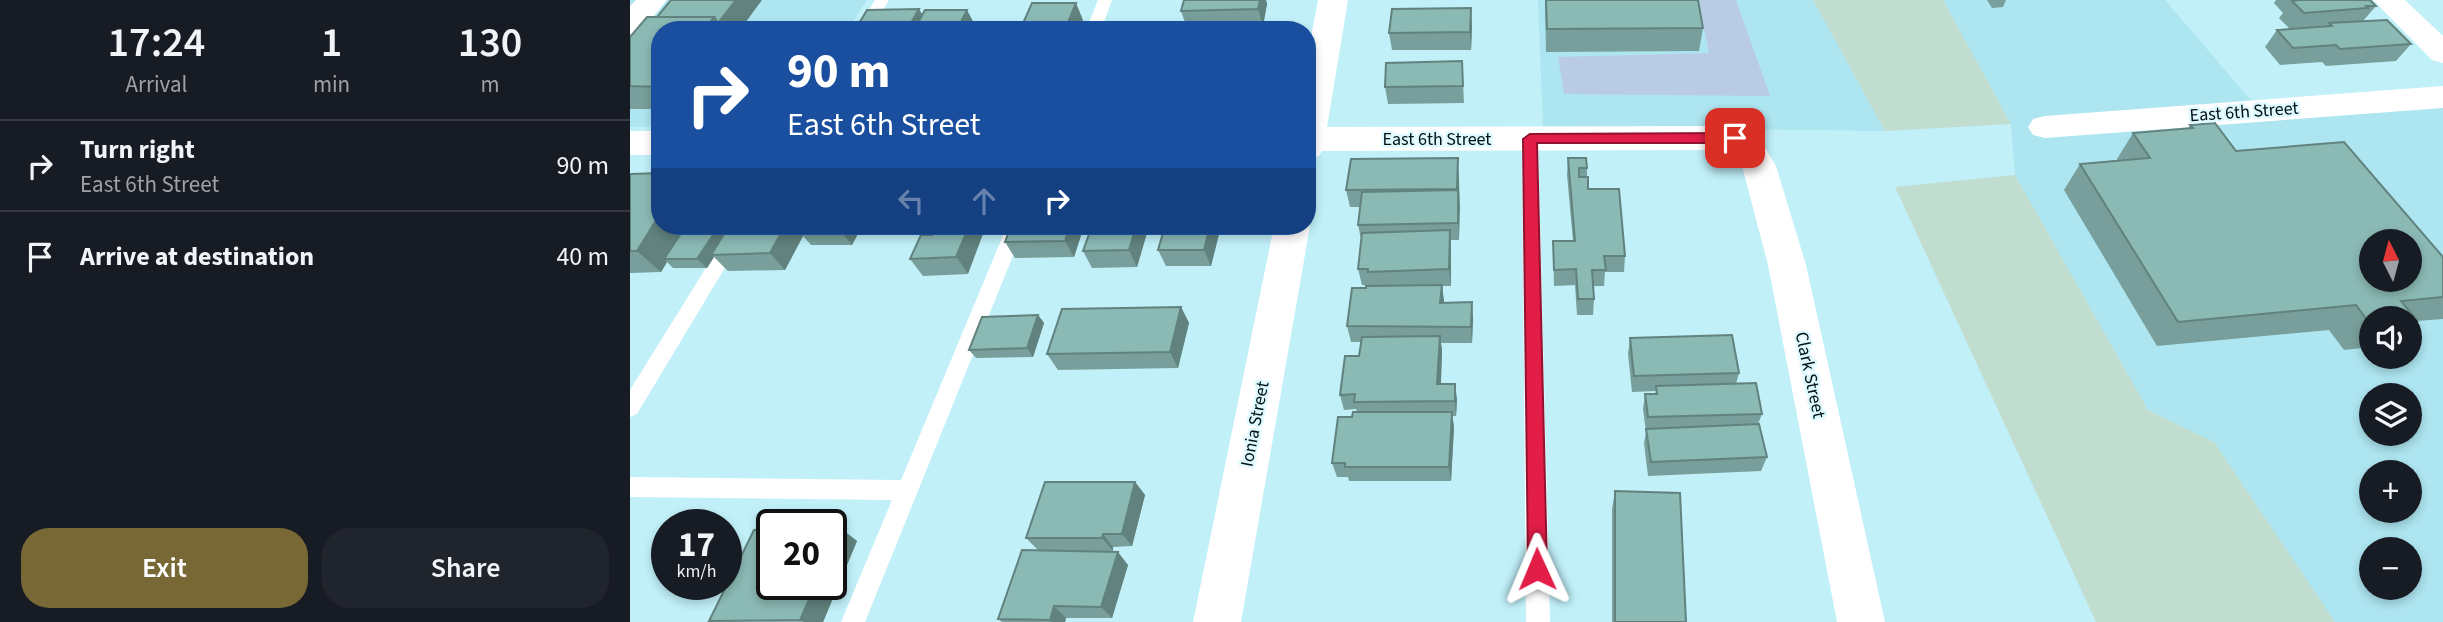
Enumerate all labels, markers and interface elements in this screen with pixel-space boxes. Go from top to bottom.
text: 17:24 [108,13,205,73]
text: 1 [321,13,342,73]
text: 130 [458,13,522,73]
text: 90 m [787,37,891,107]
icon: right [672,49,763,140]
text: Arrival [126,68,187,101]
text: min [313,68,350,101]
text: m [481,68,500,101]
street label: East 6th Street [2189,96,2299,128]
text: East 6th Street [787,102,981,148]
pin [1705,108,1765,168]
icon: arrive [1716,119,1754,157]
street label: East 6th Street [1383,127,1491,152]
text: Turn right [80,131,195,168]
icon: right [21,147,59,185]
text: 90 m [556,147,609,184]
text: East 6th Street [80,168,219,201]
icon: left [892,182,930,220]
icon: ahead [965,182,1003,220]
icon: right [1038,182,1076,220]
north arrow [2359,229,2422,292]
map controls [2359,229,2422,600]
icon: arrive [21,238,59,276]
text: Arrive at destination [80,238,314,275]
text: 40 m [556,238,609,275]
button: sound [2359,306,2422,369]
street label: Clark Street [1789,329,1831,421]
street label: Ionia Street [1234,379,1276,469]
button: layers [2359,383,2422,446]
button: + [2359,460,2422,523]
speed limit sign: 20 [756,509,847,600]
text: 17 [678,520,715,570]
button: Exit [21,528,308,608]
button: Share [322,528,609,608]
position arrow [1500,532,1574,606]
button: − [2359,537,2422,600]
text: km/h [677,559,716,584]

